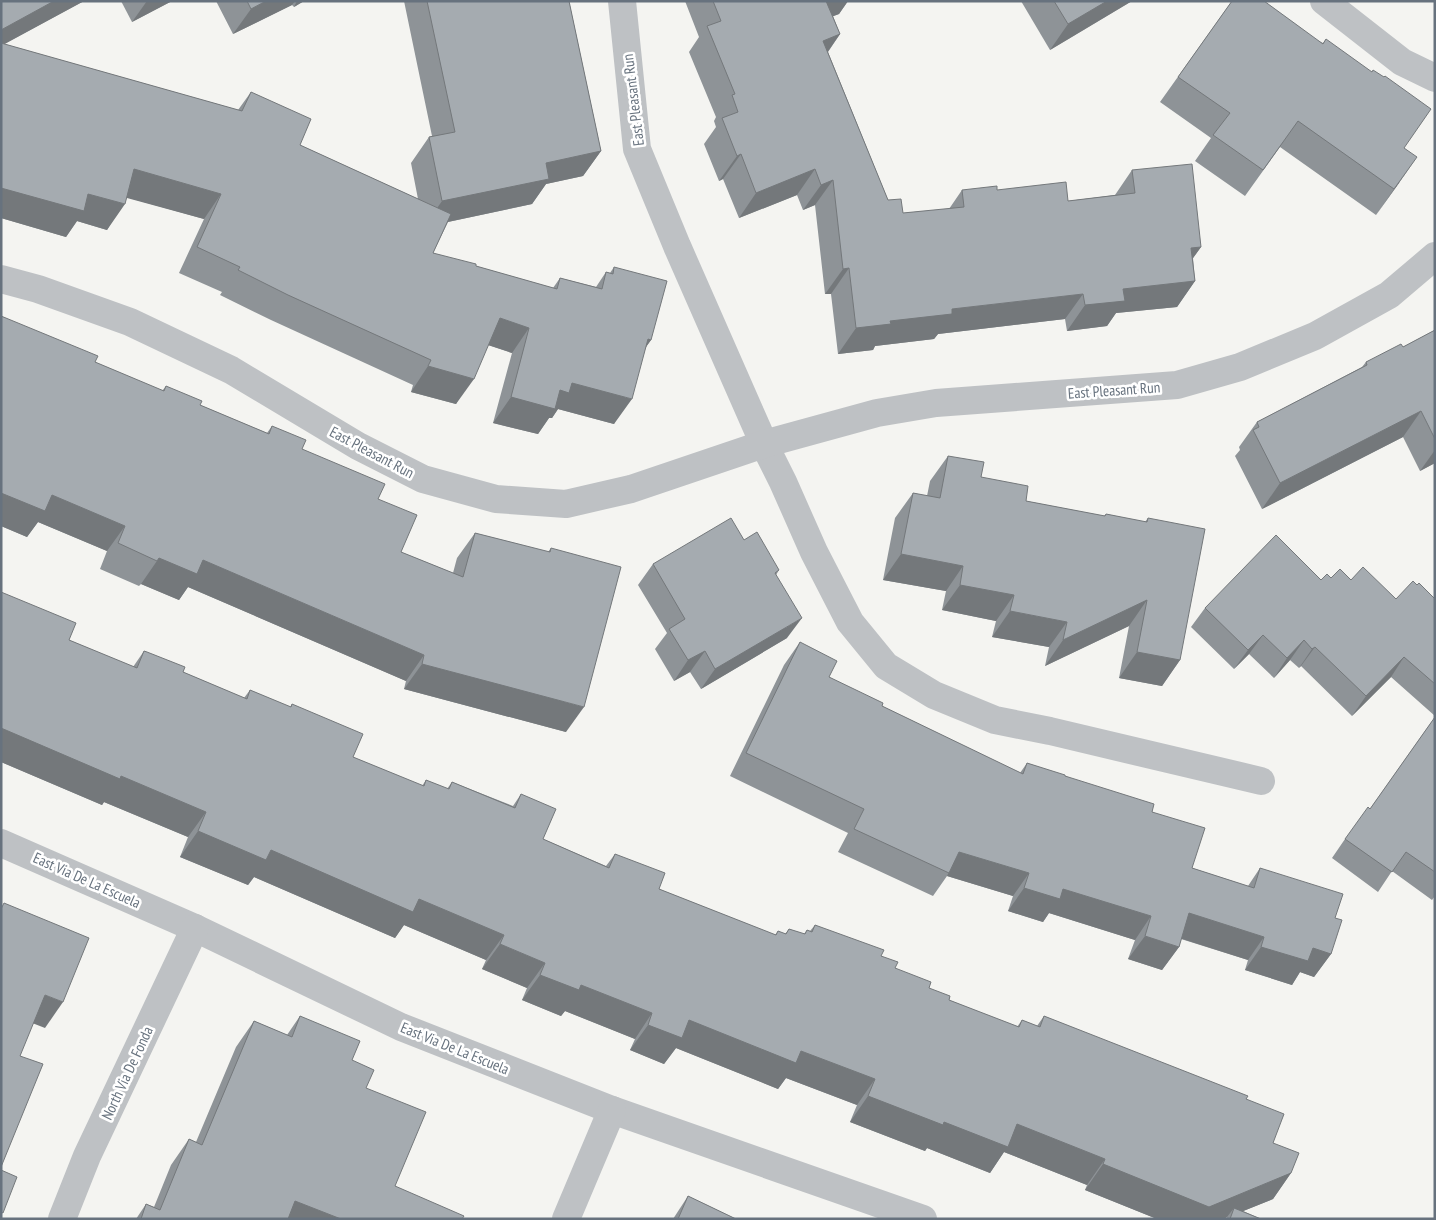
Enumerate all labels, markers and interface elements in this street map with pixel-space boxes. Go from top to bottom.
street label: East Pleasant Run [618,53,648,147]
street label: East Pleasant Run [1067,377,1161,403]
street label: East Pleasant Run [327,422,417,482]
street label: East Via De La Escuela [30,848,144,912]
street label: East Via De La Escuela [398,1018,512,1078]
street label: North Via De Fonda [97,1023,157,1123]

